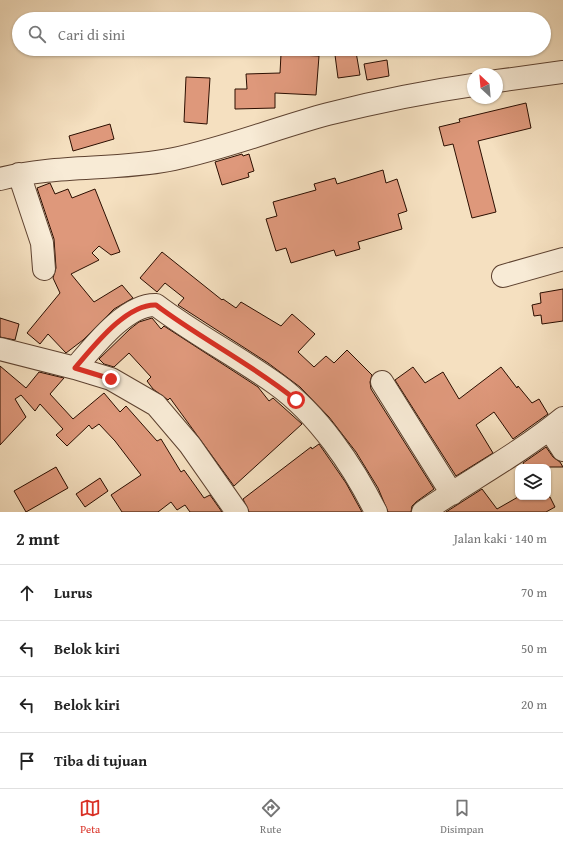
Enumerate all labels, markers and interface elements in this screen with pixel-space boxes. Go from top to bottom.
search box [12,12,551,56]
icon: search [26,23,48,45]
text: Cari di sini [58,24,125,45]
north arrow [467,68,503,104]
route end [102,370,120,388]
route start [287,391,305,409]
map controls [515,464,551,500]
button: layers [515,464,551,500]
text: 2 mnt [16,526,60,551]
text: Jalan kaki · 140 m [454,529,547,548]
icon: ahead [16,582,38,604]
text: Lurus [54,582,92,603]
text: 70 m [521,583,547,602]
icon: left [16,638,38,660]
text: Belok kiri [54,638,120,659]
text: 50 m [521,639,547,658]
icon: left [16,694,38,716]
text: Belok kiri [54,694,120,715]
text: 20 m [521,695,547,714]
icon: arrive [16,750,38,772]
text: Tiba di tujuan [54,750,147,771]
tab: Peta [79,797,101,837]
tab: Rute [260,797,282,837]
tab: Disimpan [440,797,484,837]

